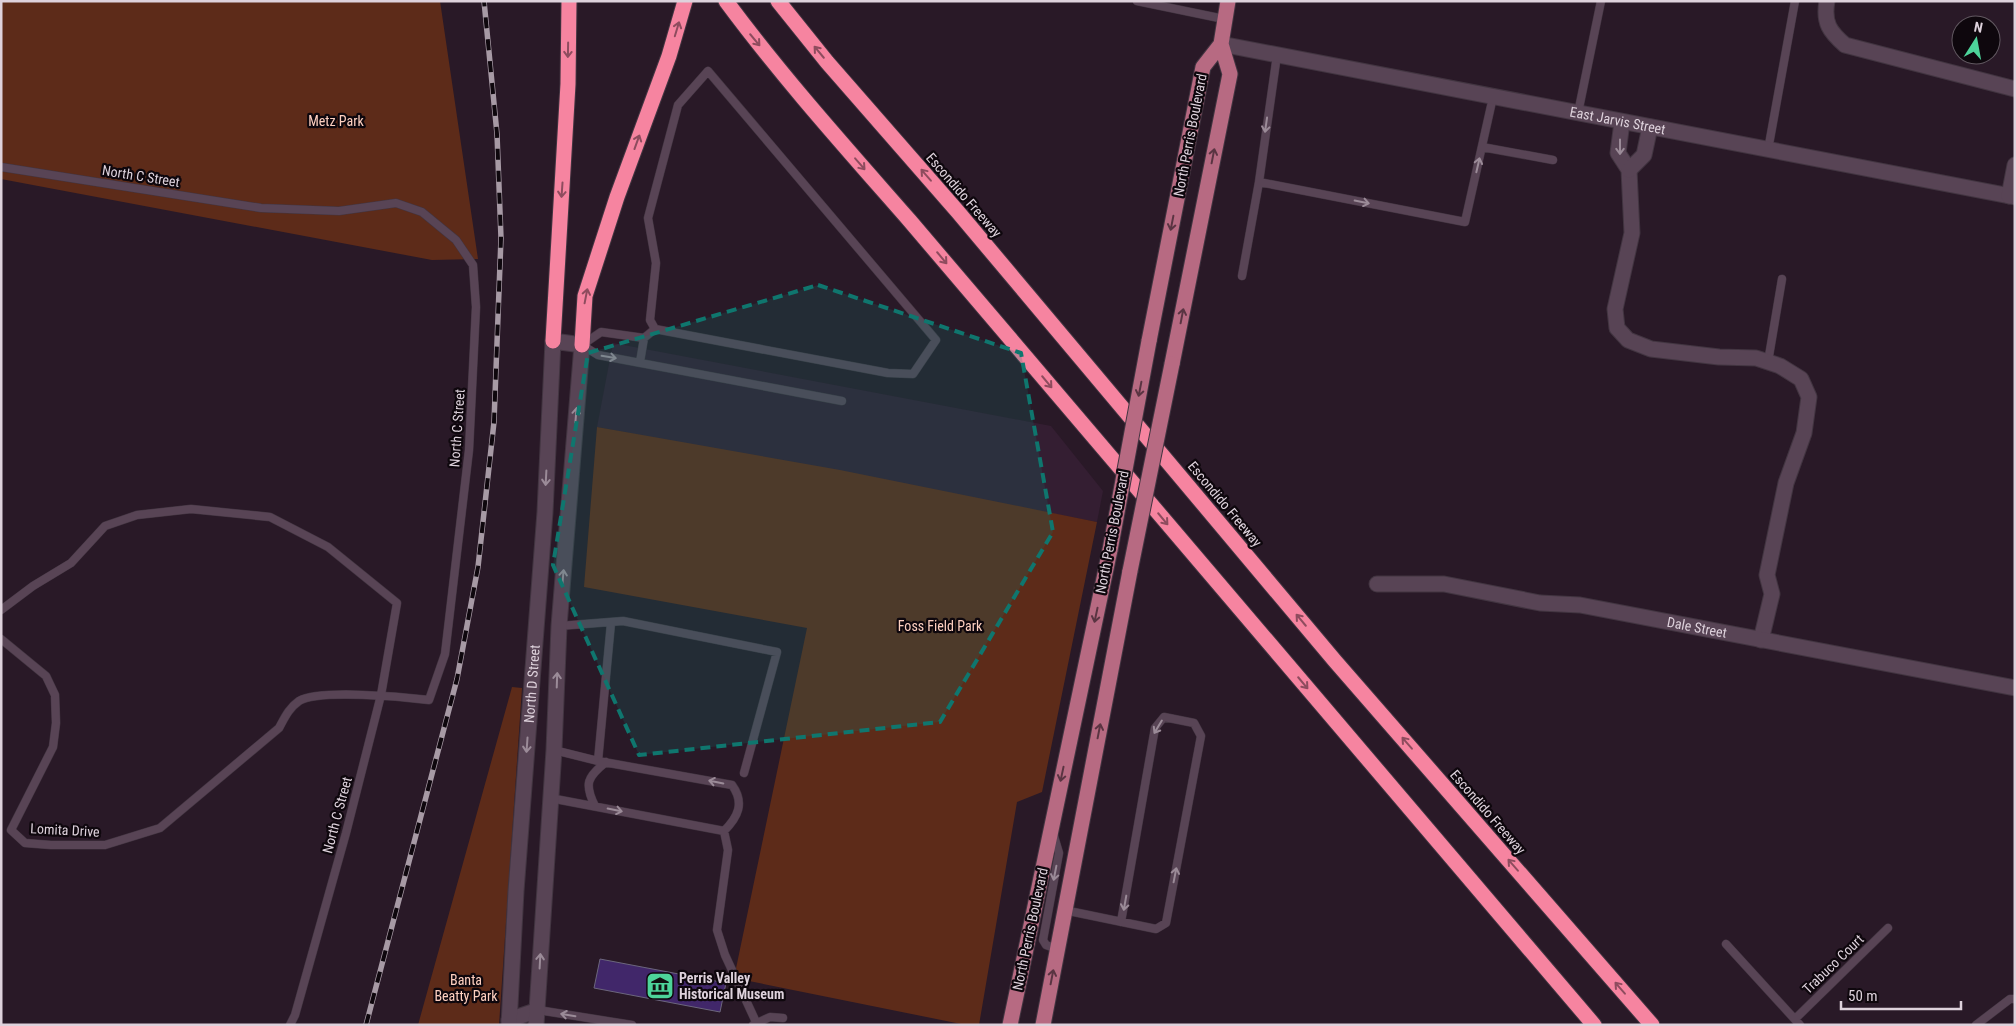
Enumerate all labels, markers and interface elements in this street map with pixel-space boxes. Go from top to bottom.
north arrow [1951,15,2001,65]
text: N [1973,19,1984,36]
one-way arrow [673,21,683,37]
one-way arrow [750,33,761,46]
one-way arrow [564,42,573,58]
one-way arrow [814,46,825,59]
street label: North Perris Boulevard [1170,72,1210,198]
street label: East Jarvis Street [1569,103,1667,137]
park label: Metz Park [308,113,364,129]
one-way arrow [1261,117,1271,133]
one-way arrow [633,135,642,151]
one-way arrow [1615,139,1625,155]
one-way arrow [1209,149,1219,165]
street label: Escondido Freeway [923,150,1005,240]
one-way arrow [855,157,866,170]
one-way arrow [1473,158,1483,174]
street label: North C Street [101,162,181,190]
one-way arrow [920,169,931,182]
one-way arrow [557,181,566,197]
one-way arrow [1354,198,1370,207]
one-way arrow [1167,215,1176,231]
one-way arrow [936,252,948,265]
one-way arrow [582,289,591,305]
one-way arrow [1177,308,1187,324]
one-way arrow [601,352,617,362]
one-way arrow [1041,376,1053,389]
one-way arrow [1135,381,1144,397]
street label: North C Street [446,388,468,468]
one-way arrow [571,407,581,423]
street label: Escondido Freeway [1185,458,1265,550]
one-way arrow [542,469,551,485]
street label: North Perris Boulevard [1092,469,1132,595]
one-way arrow [1158,513,1169,526]
one-way arrow [558,569,568,585]
one-way arrow [1091,607,1100,623]
one-way arrow [1295,613,1306,626]
street label: Dale Street [1666,614,1728,641]
park label: Foss Field Park [898,618,983,634]
street label: North D Street [521,644,543,724]
one-way arrow [552,672,561,688]
one-way arrow [1297,677,1308,690]
one-way arrow [1153,719,1163,734]
one-way arrow [1094,724,1104,740]
one-way arrow [1401,736,1412,749]
one-way arrow [522,737,532,753]
one-way arrow [1057,766,1066,782]
street label: Escondido Freeway [1447,767,1529,857]
street label: North C Street [319,775,355,855]
one-way arrow [708,777,724,787]
one-way arrow [606,806,622,815]
street label: Lomita Drive [30,820,101,840]
one-way arrow [1508,859,1519,872]
one-way arrow [1050,865,1060,881]
street label: North Perris Boulevard [1009,866,1051,992]
one-way arrow [1170,867,1180,883]
one-way arrow [1119,894,1129,910]
street label: Trabuco Court [1799,931,1867,997]
one-way arrow [536,954,545,970]
one-way arrow [1047,969,1057,985]
place label: Perris Valley Historical Museum [679,970,784,1002]
museum icon: Perris Valley Historical Museum [645,971,675,1001]
park label: Banta Beatty Park [434,972,498,1004]
scale bar [1841,978,1961,1010]
one-way arrow [1615,982,1626,995]
text: 50 m [1848,987,1878,1005]
one-way arrow [560,1009,576,1019]

